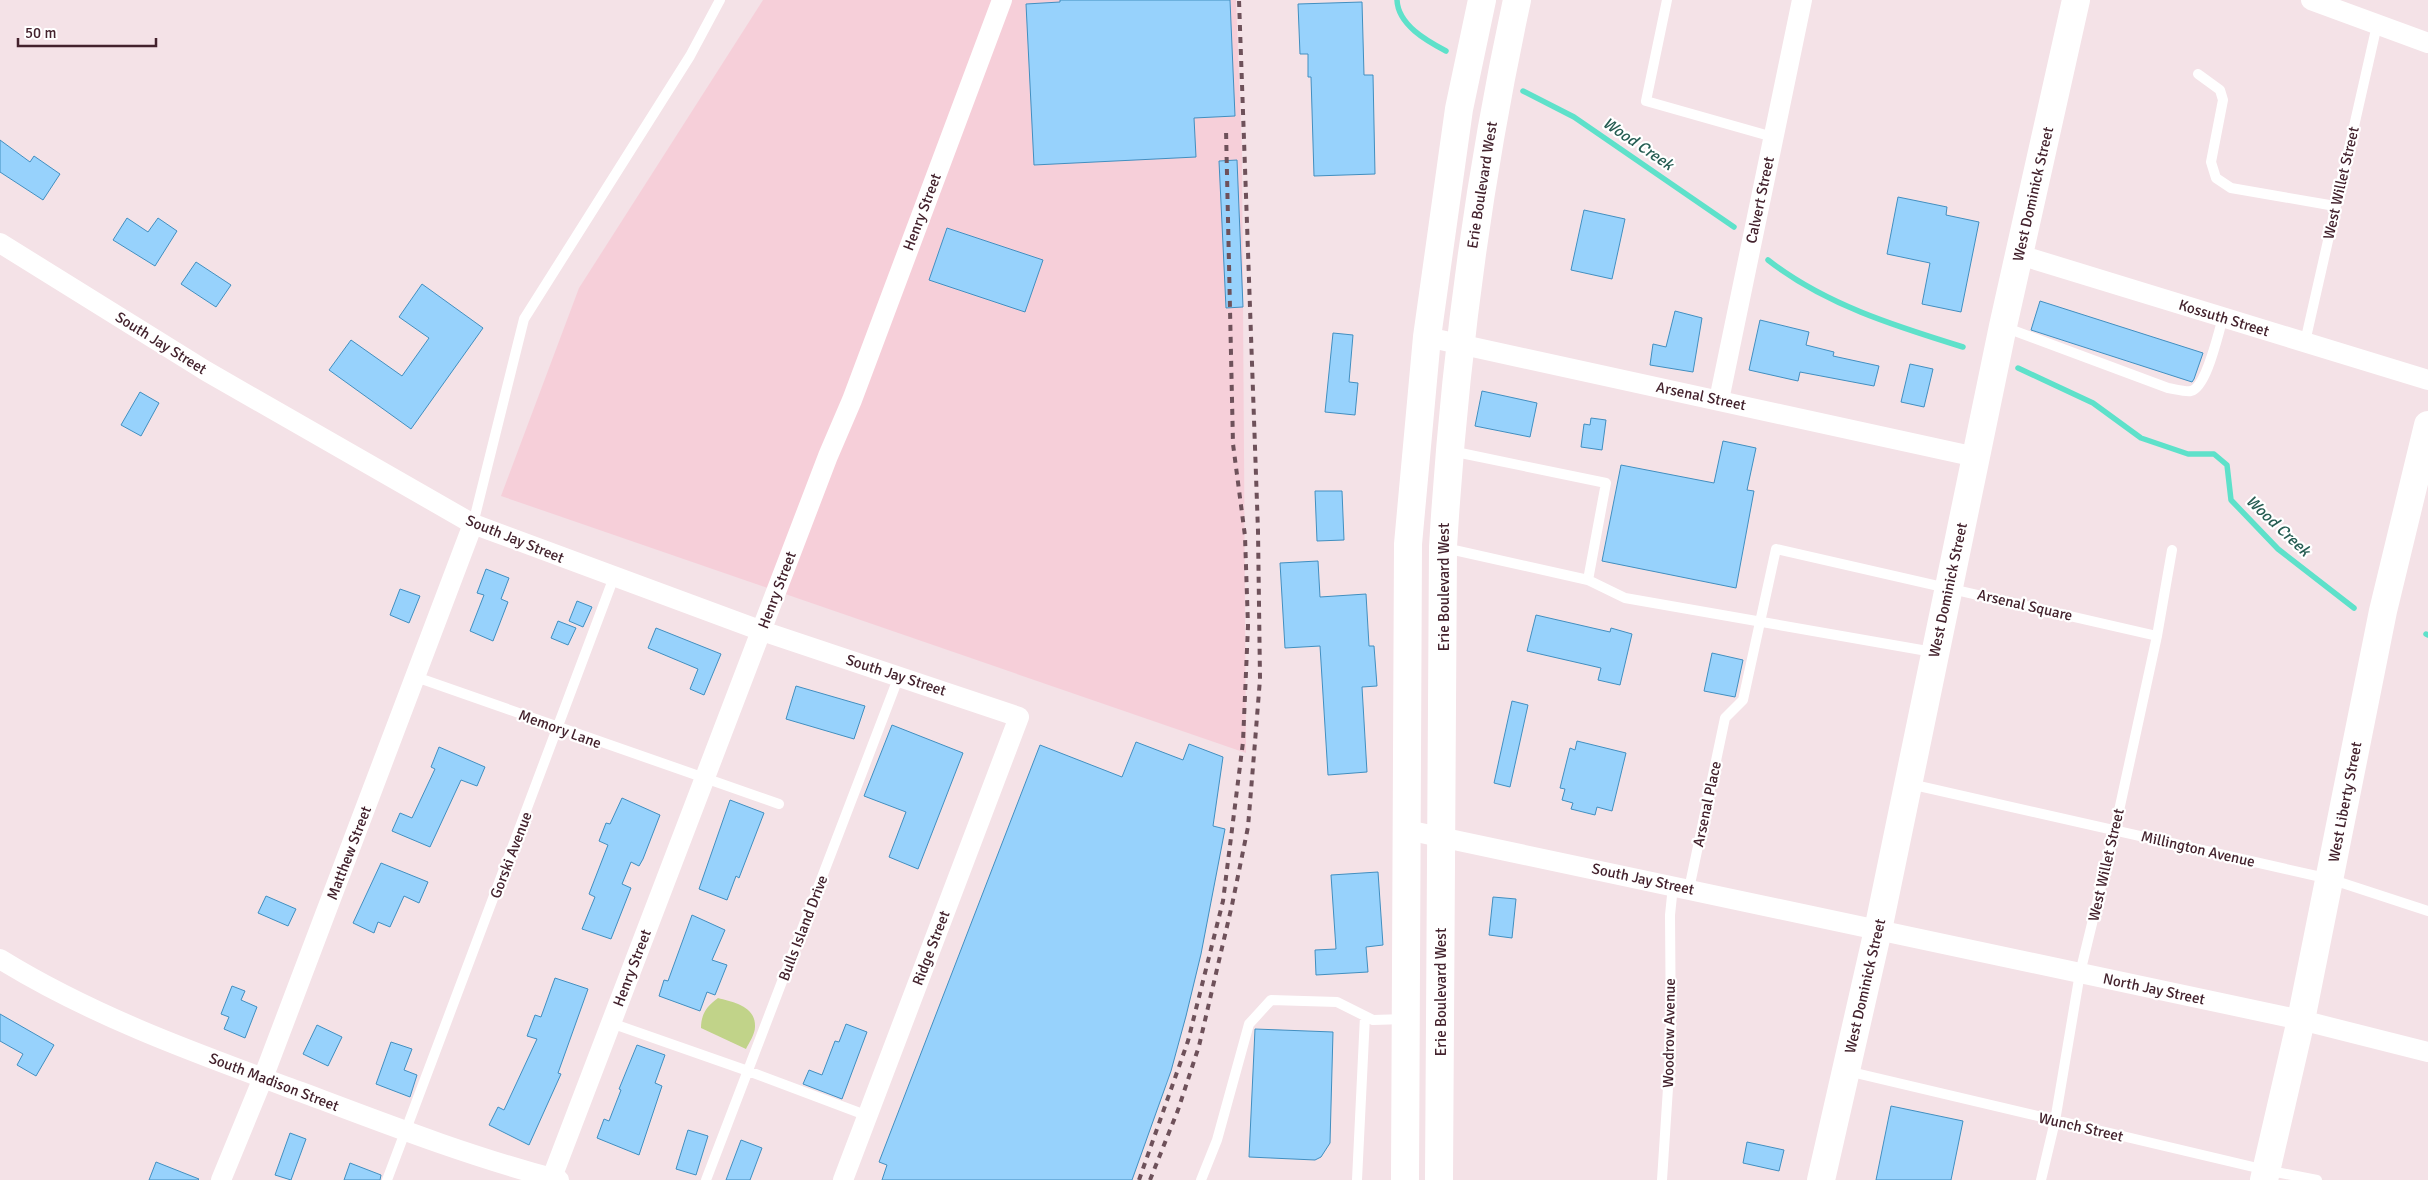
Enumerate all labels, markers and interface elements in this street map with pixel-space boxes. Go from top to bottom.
scale bar [18,15,155,47]
text: 50 m [25,24,56,42]
water label: Wood Creek [1599,113,1679,176]
street label: Erie Boulevard West [1463,120,1501,250]
street label: West Dominick Street [2009,125,2057,263]
street label: West Willet Street [2319,125,2363,241]
street label: Calvert Street [1742,155,1778,245]
street label: Henry Street [899,171,945,253]
street label: Kossuth Street [2177,296,2271,340]
street label: South Jay Street [112,308,210,378]
street label: Arsenal Street [1654,378,1748,414]
water label: Wood Creek [2242,491,2316,562]
street label: South Jay Street [463,511,567,567]
street label: West Dominick Street [1925,521,1971,659]
street label: Erie Boulevard West [1435,523,1453,651]
street label: Henry Street [754,549,800,631]
street label: Arsenal Square [1976,585,2074,625]
street label: South Jay Street [844,650,948,700]
street label: Memory Lane [516,706,604,752]
street label: West Liberty Street [2324,740,2366,864]
street label: Arsenal Place [1689,759,1725,849]
street label: Matthew Street [323,804,375,902]
street label: West Willet Street [2084,807,2128,923]
street label: Gorski Avenue [486,809,536,901]
street label: Millington Avenue [2139,827,2257,871]
street label: South Jay Street [1590,859,1696,899]
street label: Bulls Island Drive [775,873,831,983]
street label: Ridge Street [908,908,954,988]
street label: West Dominick Street [1841,917,1889,1055]
street label: Henry Street [609,927,655,1009]
street label: Erie Boulevard West [1432,928,1450,1056]
street label: North Jay Street [2101,969,2207,1009]
street label: Woodrow Avenue [1659,978,1679,1088]
street label: South Madison Street [207,1049,341,1115]
street label: Wunch Street [2037,1109,2125,1145]

